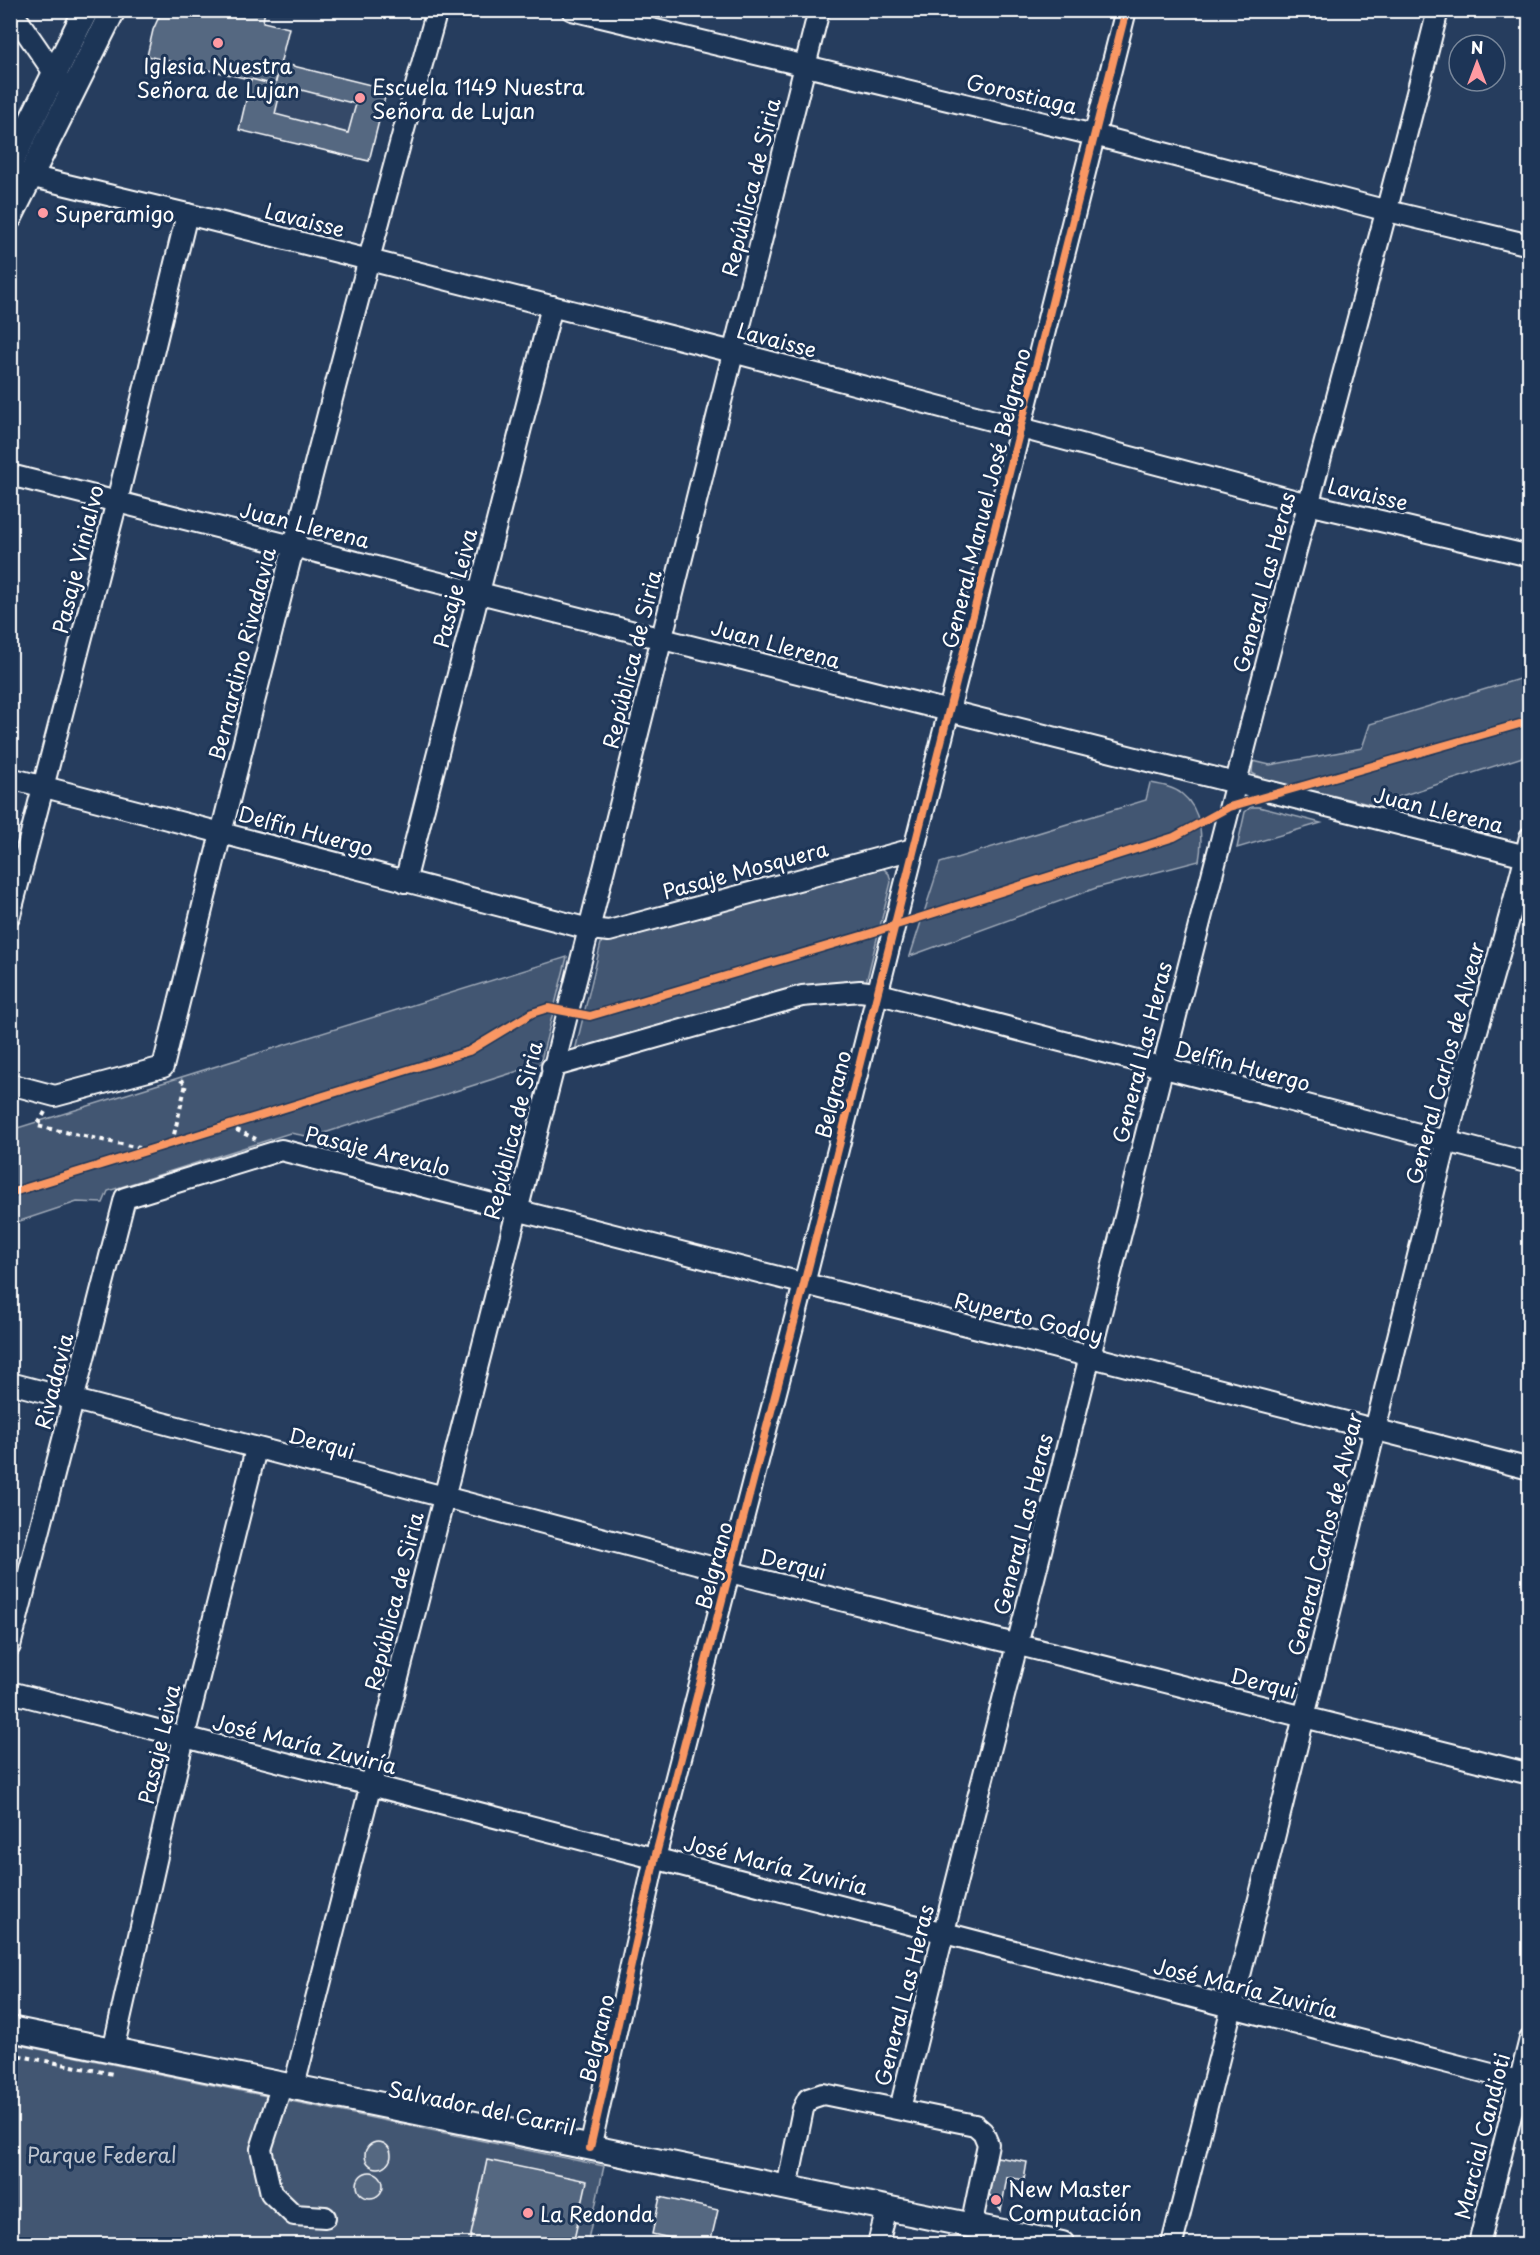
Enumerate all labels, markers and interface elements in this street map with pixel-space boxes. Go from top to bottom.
north arrow [1447,33,1507,93]
text: N [1471,35,1483,59]
marker: Iglesia Nuestra Señora de Lujan [211,36,225,50]
place label: Iglesia Nuestra Señora de Lujan [136,49,300,105]
street label: Gorostiaga [963,65,1081,121]
place label: Escuela 1149 Nuestra Señora de Lujan [372,70,585,126]
marker: Escuela 1149 Nuestra Señora de Lujan [353,91,367,105]
street label: República de Siria [712,94,788,280]
street label: Lavaisse [262,194,348,244]
place label: Superamigo [55,197,175,229]
marker: Superamigo [36,206,50,220]
street label: Lavaisse [733,313,821,365]
street label: General Manuel José Belgrano [932,344,1038,652]
street label: Lavaisse [1325,468,1411,518]
street label: Pasaje Vinialvo [43,481,111,637]
street label: General Las Heras [1223,488,1303,676]
street label: Juan Llerena [237,492,373,556]
street label: Pasaje Leiva [424,524,484,651]
street label: Bernardino Rivadavia [199,543,283,764]
street label: República de Siria [593,566,669,752]
street label: Juan Llerena [708,610,844,676]
street label: Juan Llerena [1371,777,1507,841]
street label: Delfín Huergo [235,797,377,863]
street label: Pasaje Mosquera [659,831,832,907]
street label: General Carlos de Alvear [1396,938,1492,1188]
street label: General Las Heras [1103,958,1179,1146]
street label: Delfín Huergo [1172,1032,1314,1098]
street label: República de Siria [474,1037,550,1223]
street label: Belgrano [806,1047,858,1141]
street label: Pasaje Arevalo [302,1117,454,1183]
street label: Ruperto Godoy [951,1283,1107,1351]
street label: Rivadavia [26,1329,81,1433]
street label: General Carlos de Alvear [1278,1409,1370,1659]
street label: Derqui [285,1418,359,1466]
street label: General Las Heras [984,1430,1060,1618]
street label: República de Siria [355,1508,431,1694]
street label: Belgrano [686,1518,740,1612]
street label: Derqui [756,1539,830,1587]
street label: Derqui [1227,1658,1301,1706]
street label: Pasaje Leiva [129,1680,187,1807]
street label: José María Zuviría [210,1705,401,1782]
street label: José María Zuviría [681,1826,872,1903]
street label: General Las Heras [865,1901,941,2089]
street label: José María Zuviría [1151,1949,1342,2026]
street label: Belgrano [570,1991,622,2085]
street label: Marcial Candioti [1445,2050,1517,2222]
street label: Salvador del Carril [385,2071,579,2143]
park label: Parque Federal [27,2138,177,2170]
place label: New Master Computación [1008,2172,1142,2228]
marker: New Master Computación [989,2193,1003,2207]
place label: La Redonda [540,2197,654,2229]
marker: La Redonda [521,2206,535,2220]

